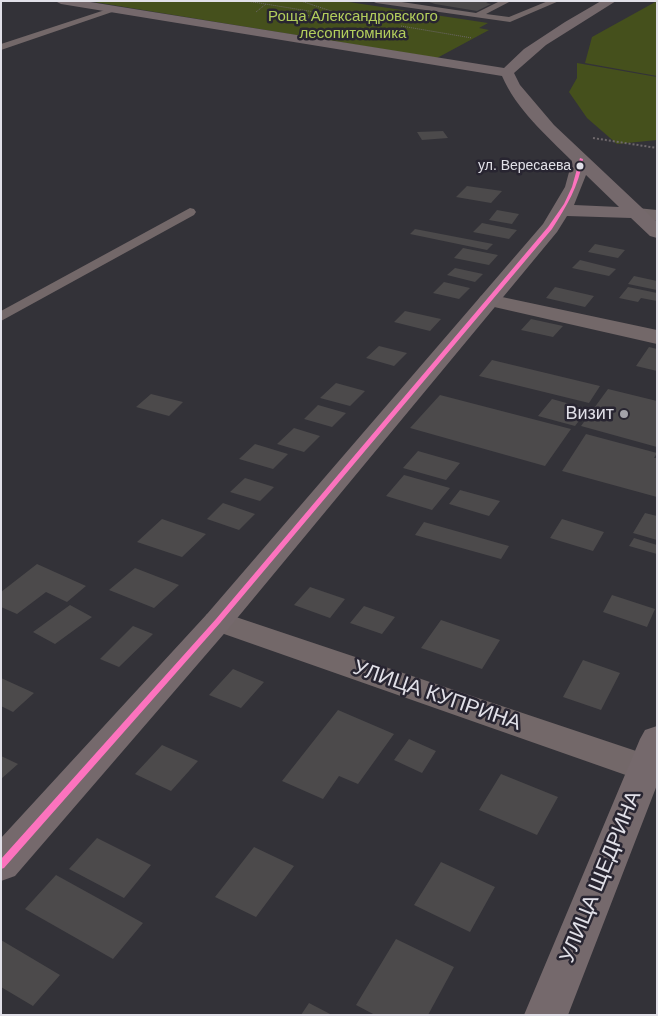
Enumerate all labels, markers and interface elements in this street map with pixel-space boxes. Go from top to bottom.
park label: Роща Александровского лесопитомника [268,8,438,43]
place label: ул. Вересаева [478,158,571,174]
marker: ул. Вересаева [575,161,585,171]
place label: Визит [565,403,614,425]
marker: Визит [618,408,630,420]
street label: УЛИЦА КУПРИНА [350,655,524,737]
street label: УЛИЦА ЩЕДРИНА [555,787,647,967]

